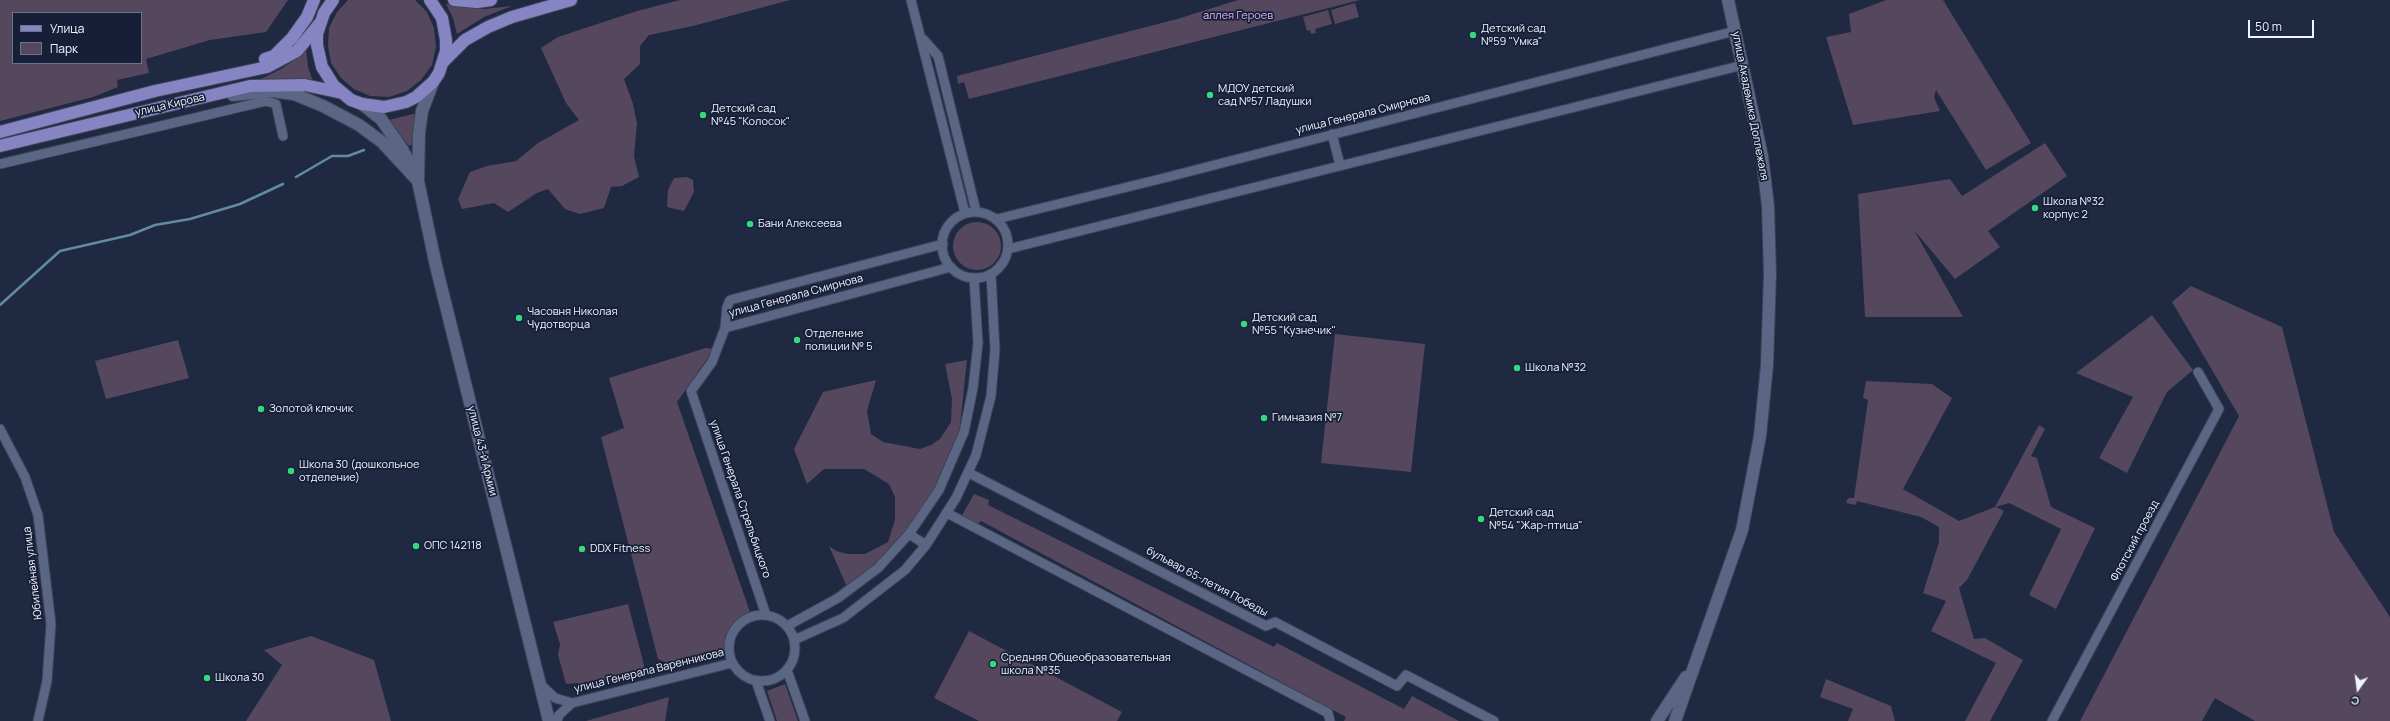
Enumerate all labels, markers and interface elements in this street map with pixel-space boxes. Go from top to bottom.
park label: аллея Героев [1203,9,1273,23]
legend [12,12,142,64]
scale bar [2250,12,2316,38]
text: 50 m [2255,18,2282,35]
text: Улица [50,20,84,37]
place label: Детский сад №59 "Умка" [1481,22,1546,48]
marker: Детский сад №59 "Умка" [1468,30,1478,40]
street label: улица Академика Доллежаля [1729,30,1771,182]
text: Парк [50,40,78,57]
place label: МДОУ детский сад №57 Ладушки [1218,82,1311,108]
marker: МДОУ детский сад №57 Ладушки [1205,90,1215,100]
street label: улица Кирова [134,91,206,119]
street label: улица Генерала Смирнова [1294,91,1432,137]
place label: Детский сад №45 "Колосок" [711,102,790,128]
marker: Детский сад №45 "Колосок" [698,110,708,120]
place label: Школа №32 корпус 2 [2043,195,2104,221]
marker: Школа №32 корпус 2 [2030,203,2040,213]
place label: Бани Алексеева [758,217,842,231]
marker: Бани Алексеева [745,219,755,229]
street label: улица Генерала Смирнова [728,272,864,320]
place label: Часовня Николая Чудотворца [527,305,617,331]
place label: Детский сад №55 "Кузнечик" [1252,311,1336,337]
marker: Часовня Николая Чудотворца [514,313,524,323]
marker: Детский сад №55 "Кузнечик" [1239,319,1249,329]
place label: Отделение полиции № 5 [805,327,873,353]
marker: Отделение полиции № 5 [792,335,802,345]
place label: Школа №32 [1525,361,1586,375]
marker: Школа №32 [1512,363,1522,373]
place label: Золотой ключик [269,402,353,416]
marker: Золотой ключик [256,404,266,414]
street label: улица 43-й Армии [464,405,500,497]
place label: Гимназия №7 [1272,411,1342,425]
marker: Гимназия №7 [1259,413,1269,423]
street label: улица Генерала Стрельбицкого [707,418,773,580]
place label: Школа 30 (дошкольное отделение) [299,458,419,484]
marker: Школа 30 (дошкольное отделение) [286,466,296,476]
street label: Флотский проезд [2108,498,2162,584]
place label: Детский сад №54 "Жар-птица" [1489,506,1583,532]
marker: Детский сад №54 "Жар-птица" [1476,514,1486,524]
street label: Юбилейная улица [21,526,45,620]
place label: ОПС 142118 [424,539,482,553]
marker: ОПС 142118 [411,541,421,551]
place label: DDX Fitness [590,542,650,556]
marker: DDX Fitness [577,544,587,554]
street label: бульвар 65-летия Победы [1144,544,1270,620]
street label: улица Генерала Варенникова [573,646,725,696]
place label: Средняя Общеобразовательная школа №35 [1001,651,1171,677]
marker: Средняя Общеобразовательная школа №35 [988,659,998,669]
north arrow [2338,669,2378,709]
place label: Школа 30 [215,671,264,685]
marker: Школа 30 [202,673,212,683]
text: С [2349,693,2361,709]

